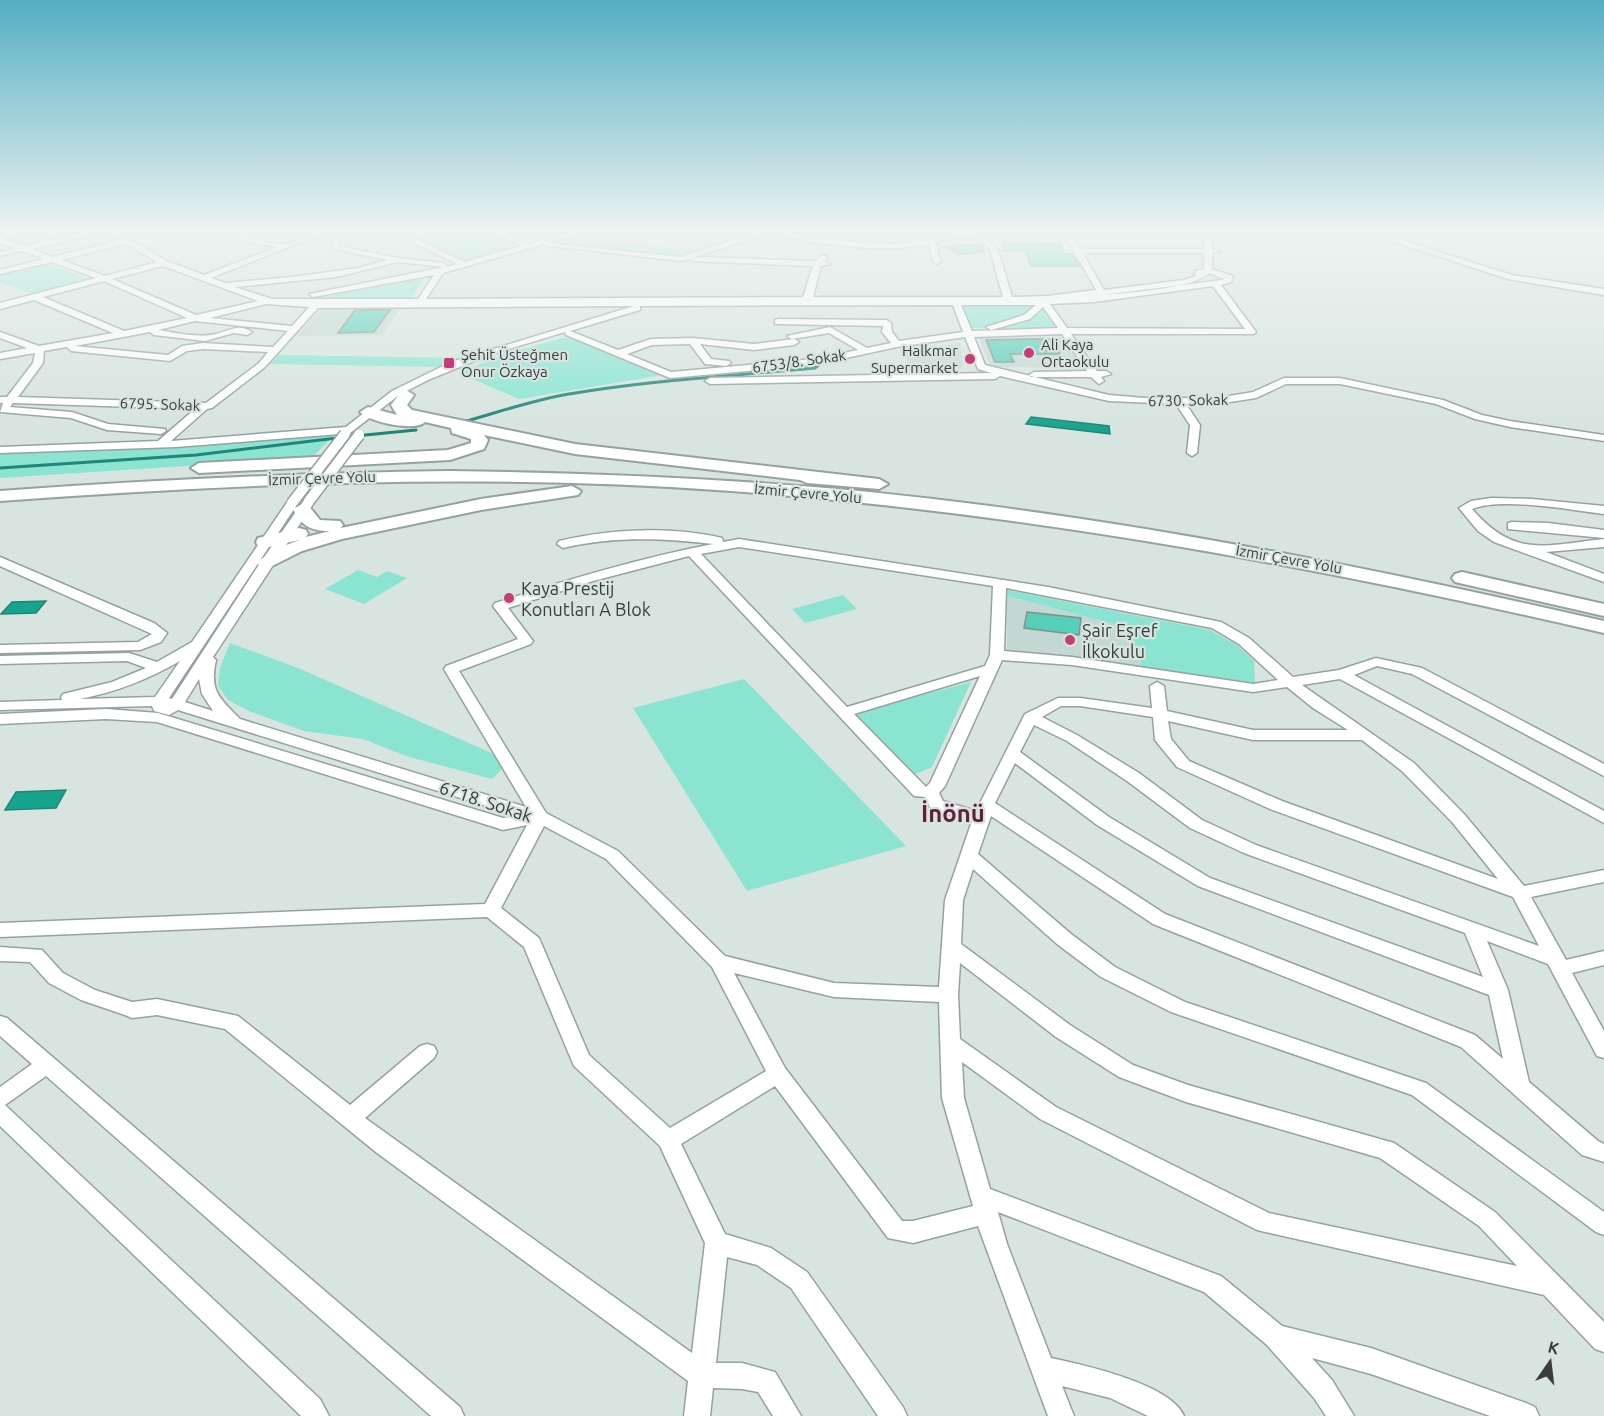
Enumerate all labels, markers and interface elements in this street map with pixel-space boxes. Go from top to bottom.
place label: Ali Kaya Ortaokulu [1041,336,1109,370]
place label: Halkmar Supermarket [871,342,958,376]
place label: Şehit Üsteğmen Onur Özkaya [461,346,568,380]
street label: 6753/8. Sokak [751,346,847,376]
marker: Ali Kaya Ortaokulu [1022,346,1036,360]
marker: Halkmar Supermarket [963,352,977,366]
marker: Şehit Üsteğmen Onur Özkaya [442,356,456,370]
street label: 6730. Sokak [1148,391,1229,409]
street label: 6795. Sokak [120,394,201,414]
street label: İzmir Çevre Yolu [268,468,376,488]
street label: İzmir Çevre Yolu [754,480,862,506]
street label: İzmir Çevre Yolu [1234,541,1344,577]
place label: Kaya Prestij Konutları A Blok [521,578,651,619]
marker: Kaya Prestij Konutları A Blok [502,591,516,605]
place label: Şair Eşref İlkokulu [1082,620,1158,661]
marker: Şair Eşref İlkokulu [1063,633,1077,647]
street label: 6718. Sokak [437,777,535,825]
district label: İnönü [921,800,985,827]
north arrow [1520,1332,1580,1392]
text: K [1546,1337,1561,1358]

